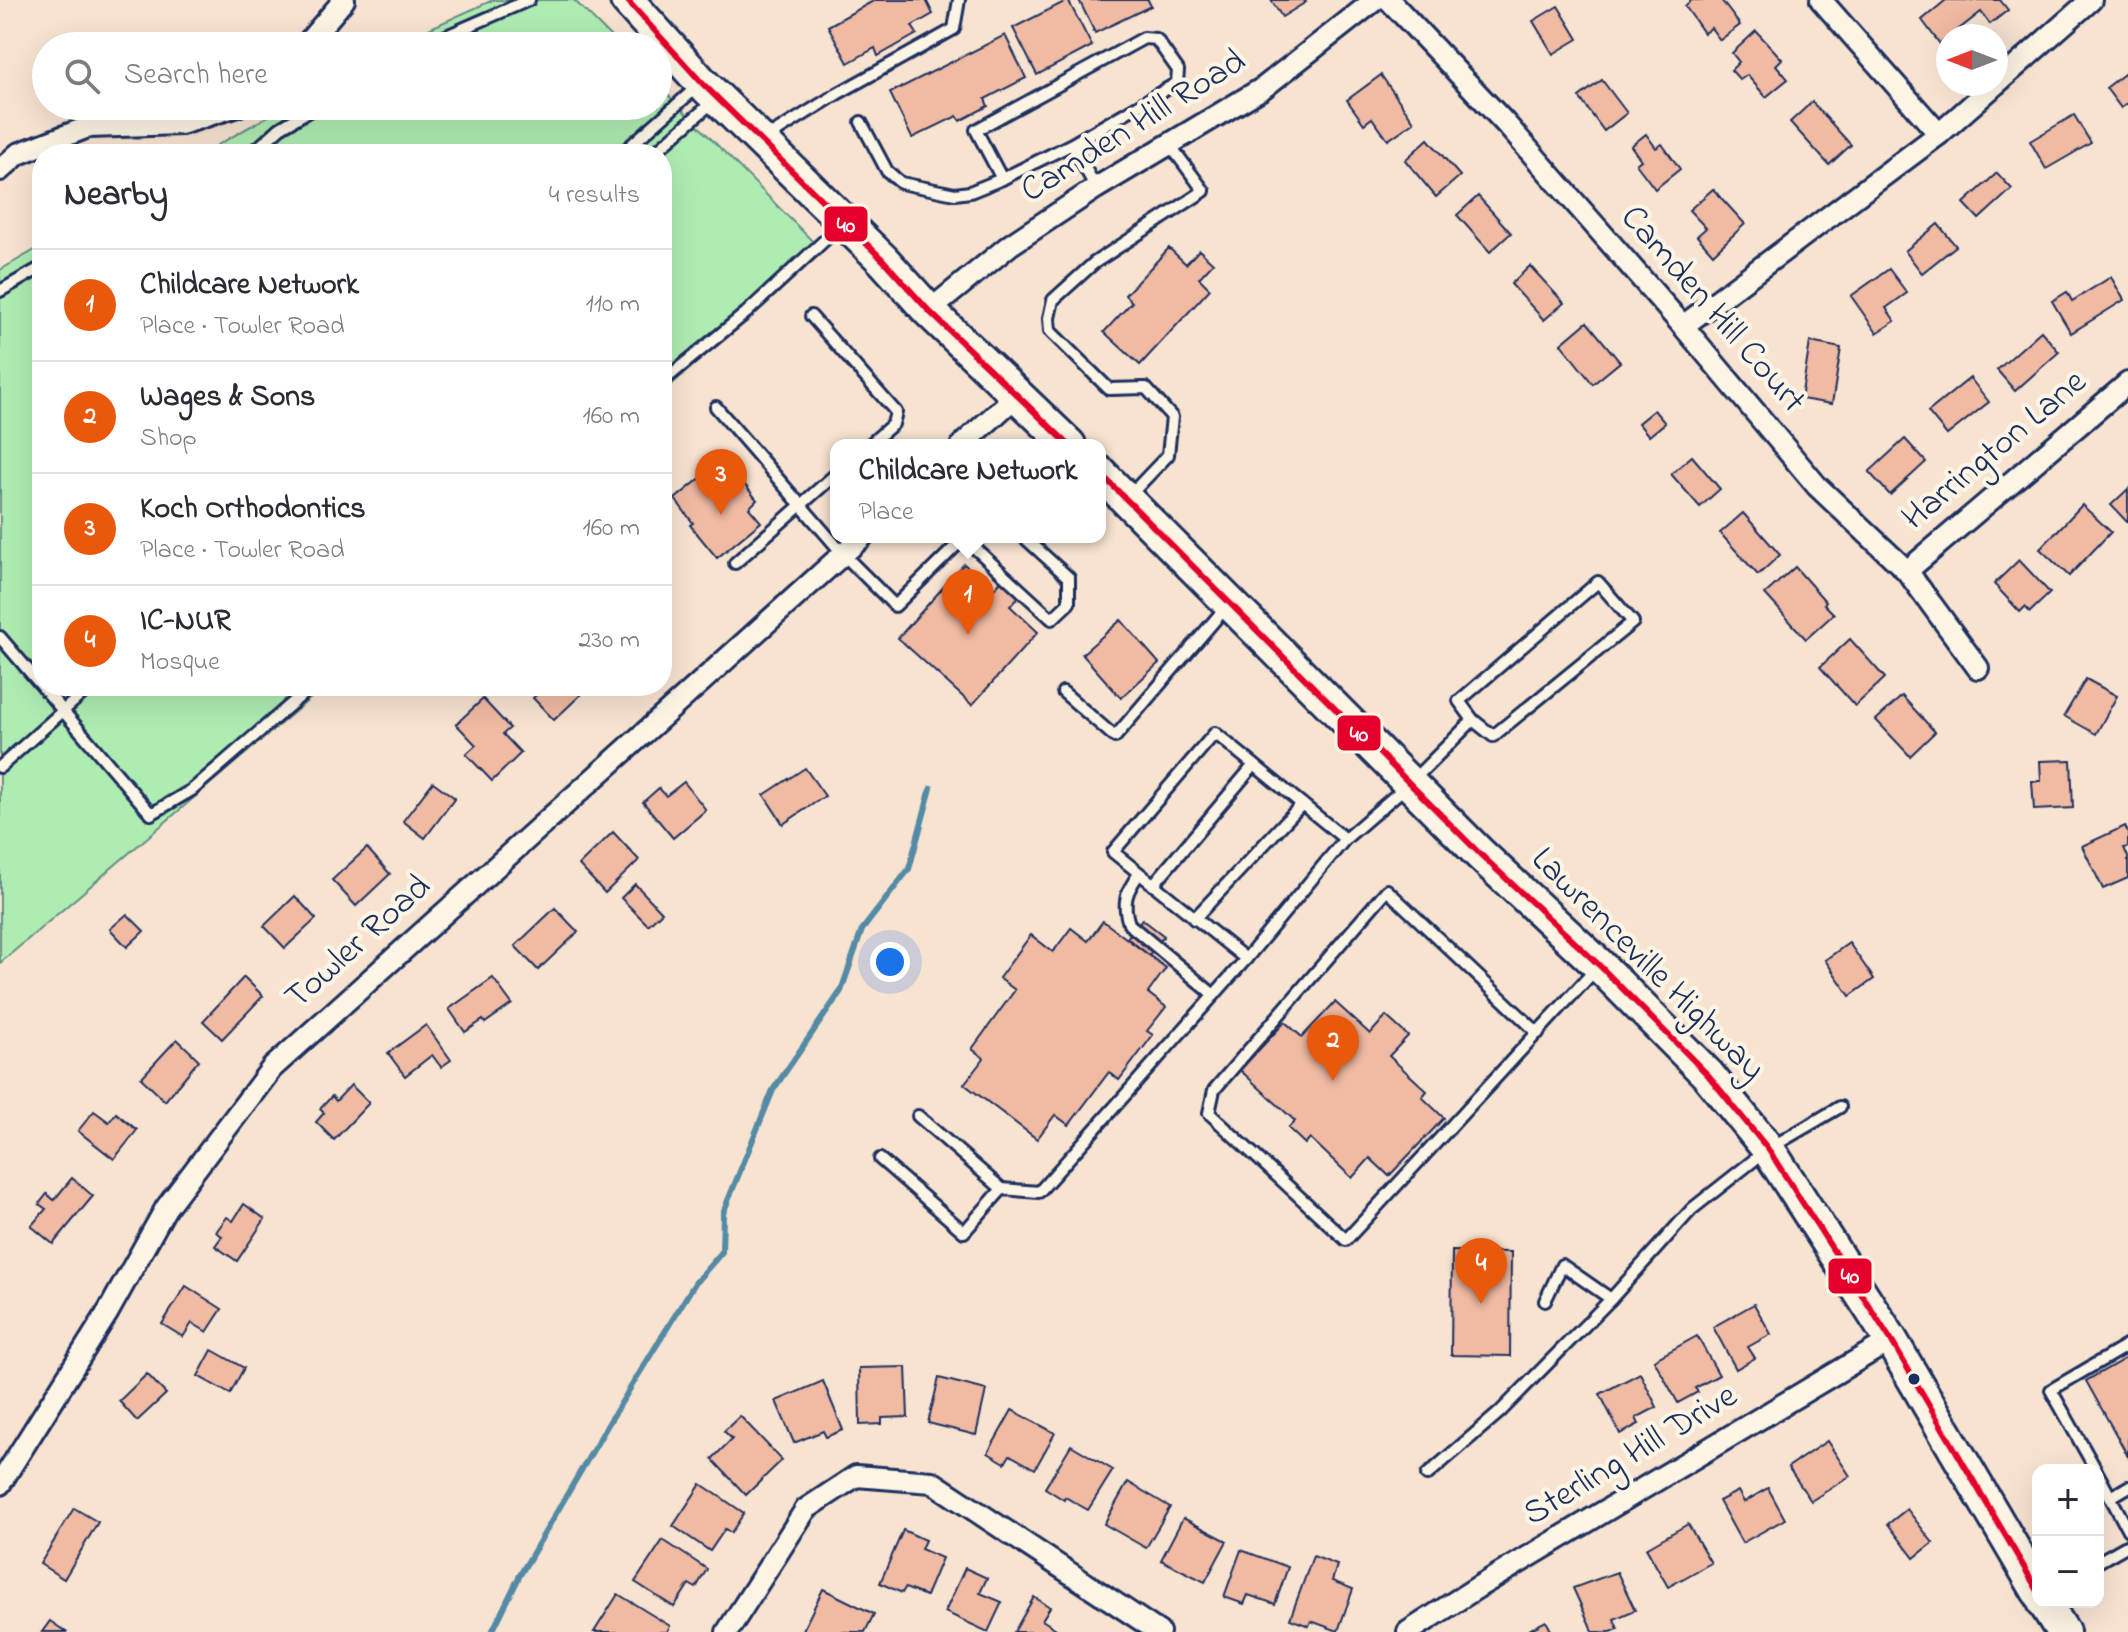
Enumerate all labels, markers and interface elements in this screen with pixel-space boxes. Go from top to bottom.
north arrow [1936,24,2008,96]
search box [32,32,672,120]
street label: Camden Hill Road [1011,36,1257,218]
icon: search [60,54,104,98]
text: Search here [124,54,268,98]
text: Nearby [64,171,168,221]
text: 4 results [549,177,640,215]
street label: Camden Hill Court [1606,194,1818,426]
line badge: 40 [823,205,869,243]
text: 40 [837,211,856,243]
text: Childcare Network [140,264,359,308]
text: 1 [86,286,94,324]
text: 110 m [586,286,640,324]
text: Place · Towler Road [140,308,345,346]
street label: Harrington Lane [1891,357,2100,544]
text: Wages & Sons [140,376,315,420]
text: 2 [84,398,96,436]
text: 160 m [582,398,640,436]
text: Shop [140,420,197,458]
popup [830,439,1106,543]
pin: 3 [695,449,747,515]
text: Childcare Network [859,450,1077,494]
text: Koch Orthodontics [140,488,365,532]
text: Place [859,494,914,532]
text: 3 [85,510,95,548]
text: 160 m [582,510,640,548]
text: Place · Towler Road [140,532,345,570]
pin: 1 [942,569,994,635]
text: IC-NUR [140,600,231,644]
text: 4 [85,622,95,660]
text: 230 m [578,622,640,660]
text: Mosque [140,644,220,682]
line badge: 40 [1336,714,1382,752]
text: 40 [1350,720,1369,752]
street label: Lawrenceville Highway [1517,835,1777,1095]
street label: Towler Road [274,863,444,1023]
your location [870,942,910,982]
pin: 2 [1307,1015,1359,1081]
pin: 4 [1455,1238,1507,1304]
line badge: 40 [1827,1257,1873,1295]
text: 40 [1841,1262,1860,1294]
street label: Sterling Hill Drive [1514,1371,1749,1541]
unlabelled marker [1906,1371,1922,1387]
map controls [2032,1464,2104,1608]
button: + [2032,1464,2104,1536]
button: − [2032,1536,2104,1608]

